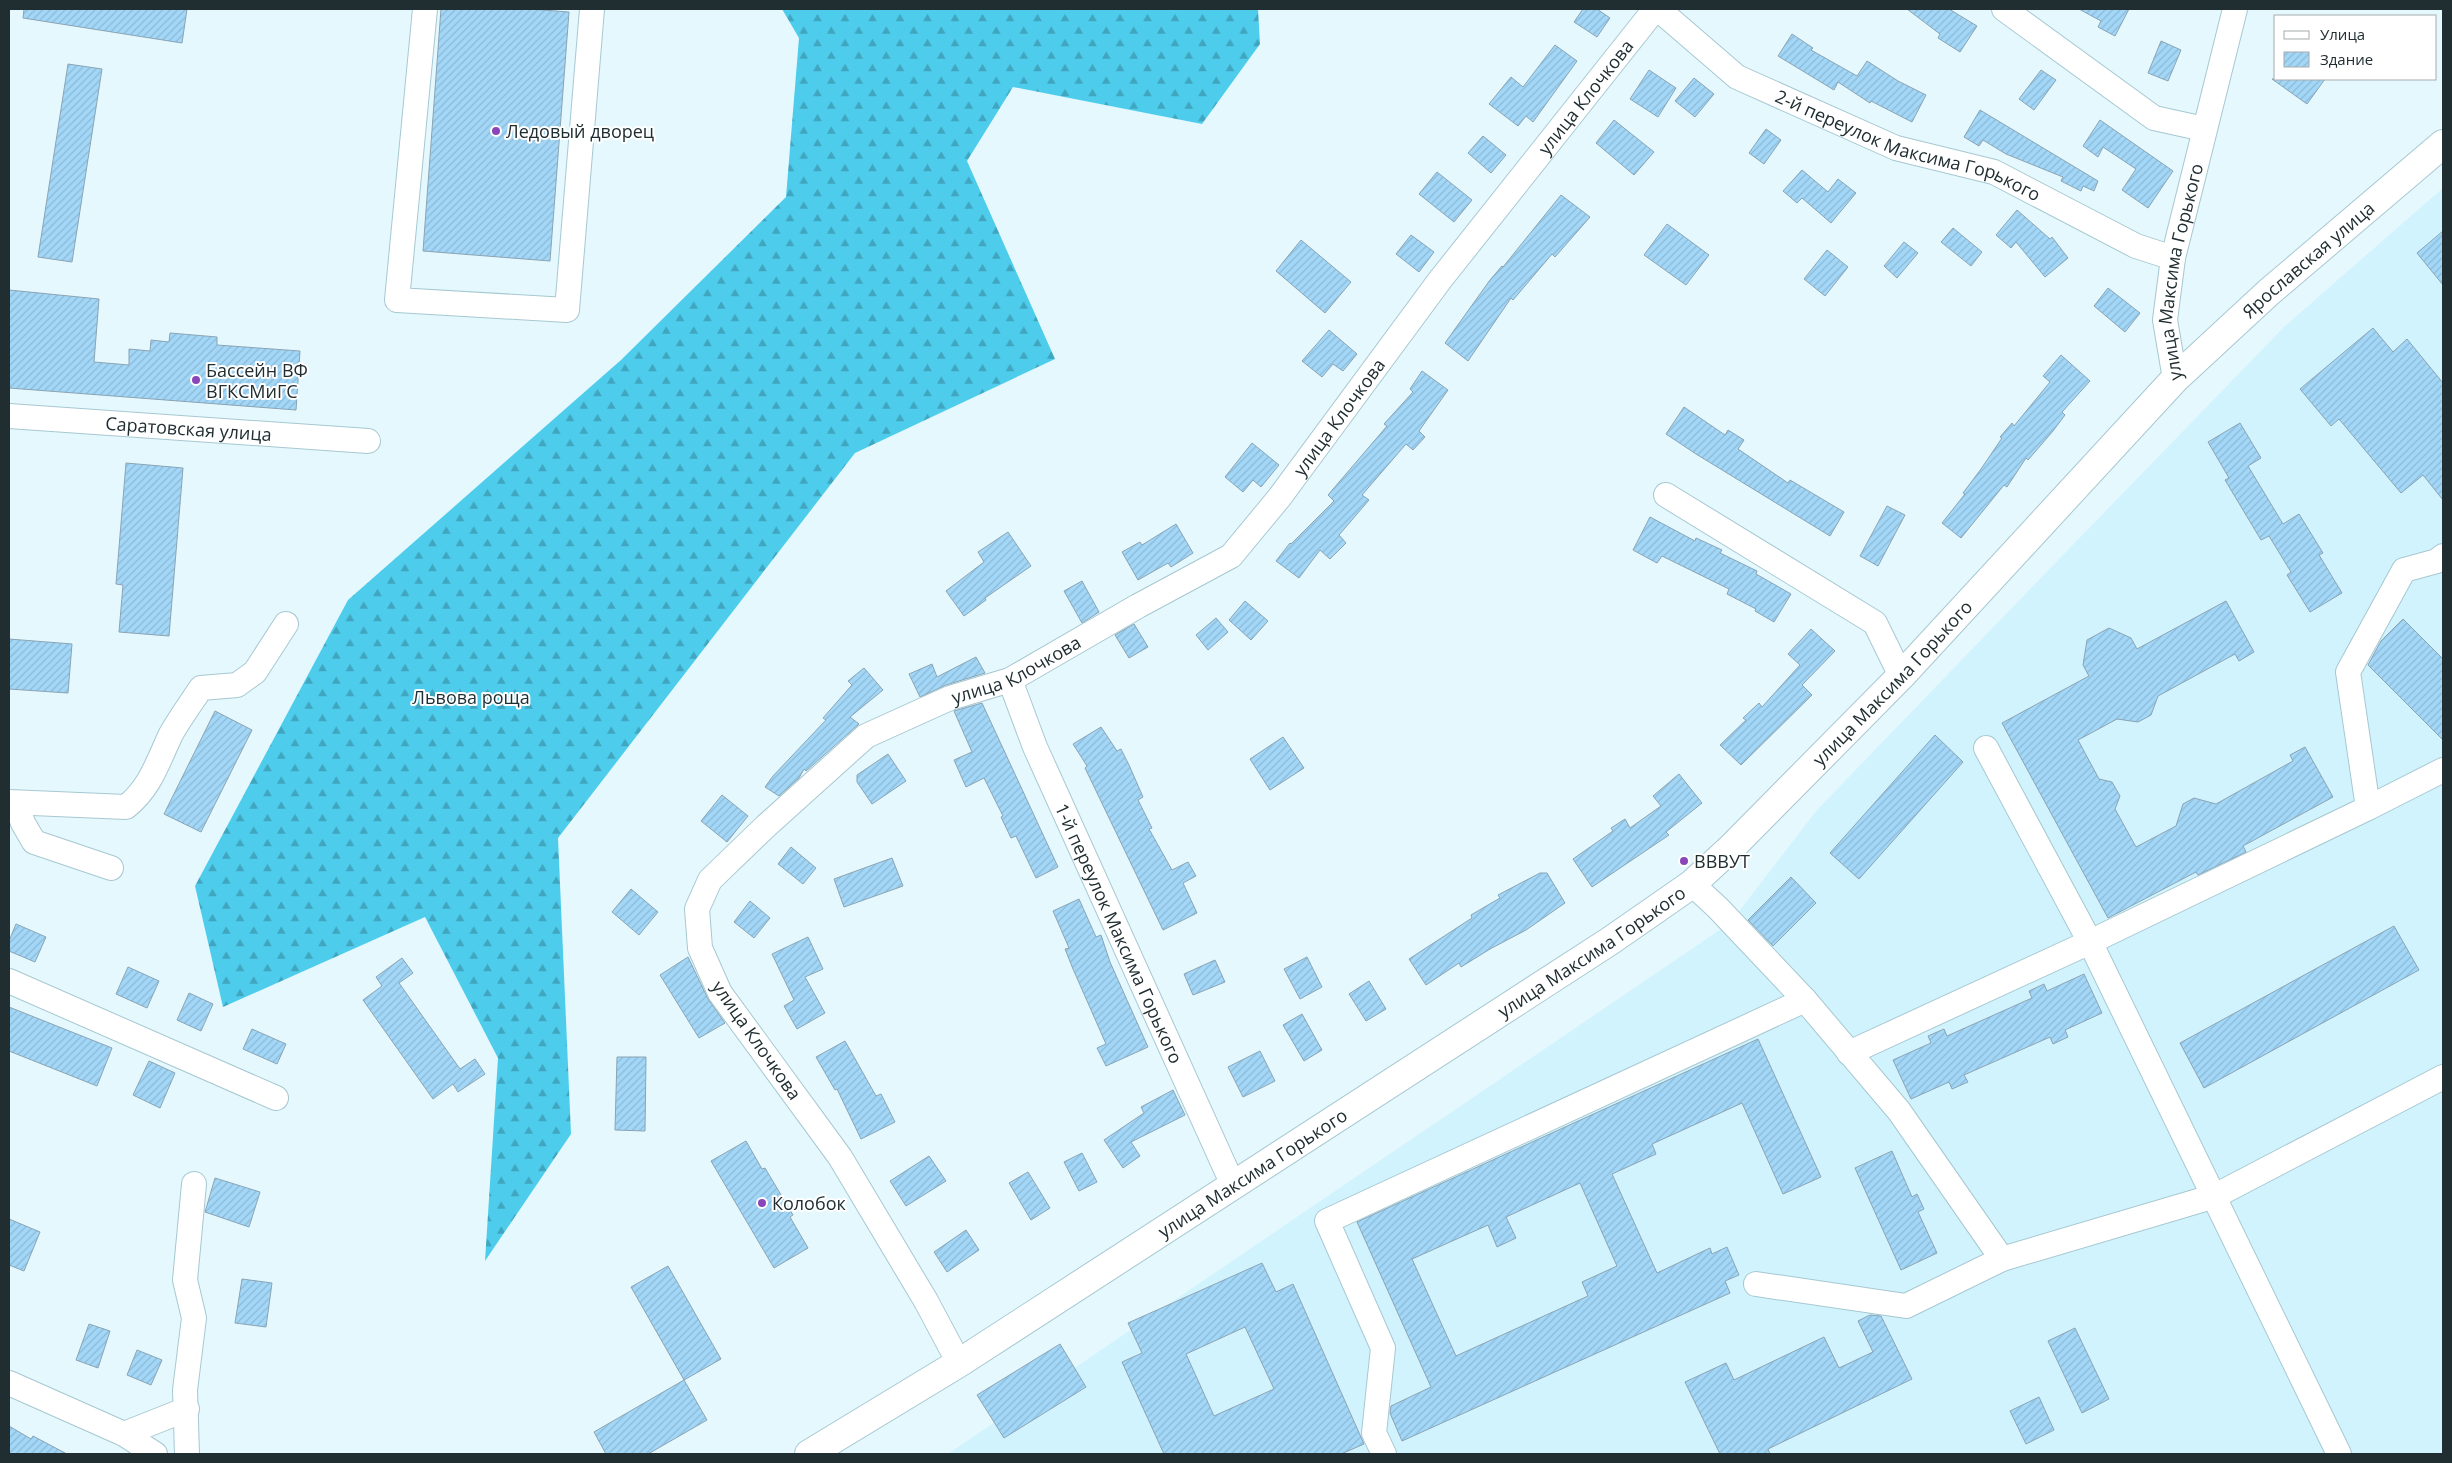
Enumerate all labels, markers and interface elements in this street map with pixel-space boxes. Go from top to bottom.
legend [2274,15,2437,80]
text: Улица [2320,24,2365,44]
street label: улица Клочкова [1532,34,1638,159]
text: Здание [2320,49,2373,69]
street label: 2-й переулок Максима Горького [1772,84,2045,206]
place label: Ледовый дворец [506,119,654,143]
marker: Ледовый дворец [490,125,502,137]
street label: улица Максима Горького [2153,161,2208,382]
street label: Ярославская улица [2237,196,2379,323]
street label: улица Клочкова [1288,353,1390,480]
place label: Бассейн ВФ ВГКСМиГС [206,358,308,403]
marker: Бассейн ВФ ВГКСМиГС [190,374,202,386]
street label: Саратовская улица [105,411,273,446]
street label: улица Максима Горького [1807,595,1977,771]
street label: улица Клочкова [948,630,1085,709]
park label: Львова роща [412,685,530,709]
street label: 1-й переулок Максима Горького [1050,799,1188,1067]
place label: ВВВУТ [1694,849,1750,873]
marker: ВВВУТ [1678,855,1690,867]
street label: улица Максима Горького [1493,880,1690,1023]
street label: улица Клочкова [707,976,807,1104]
street label: улица Максима Горького [1153,1103,1352,1243]
place label: Колобок [772,1191,846,1215]
marker: Колобок [756,1197,768,1209]

